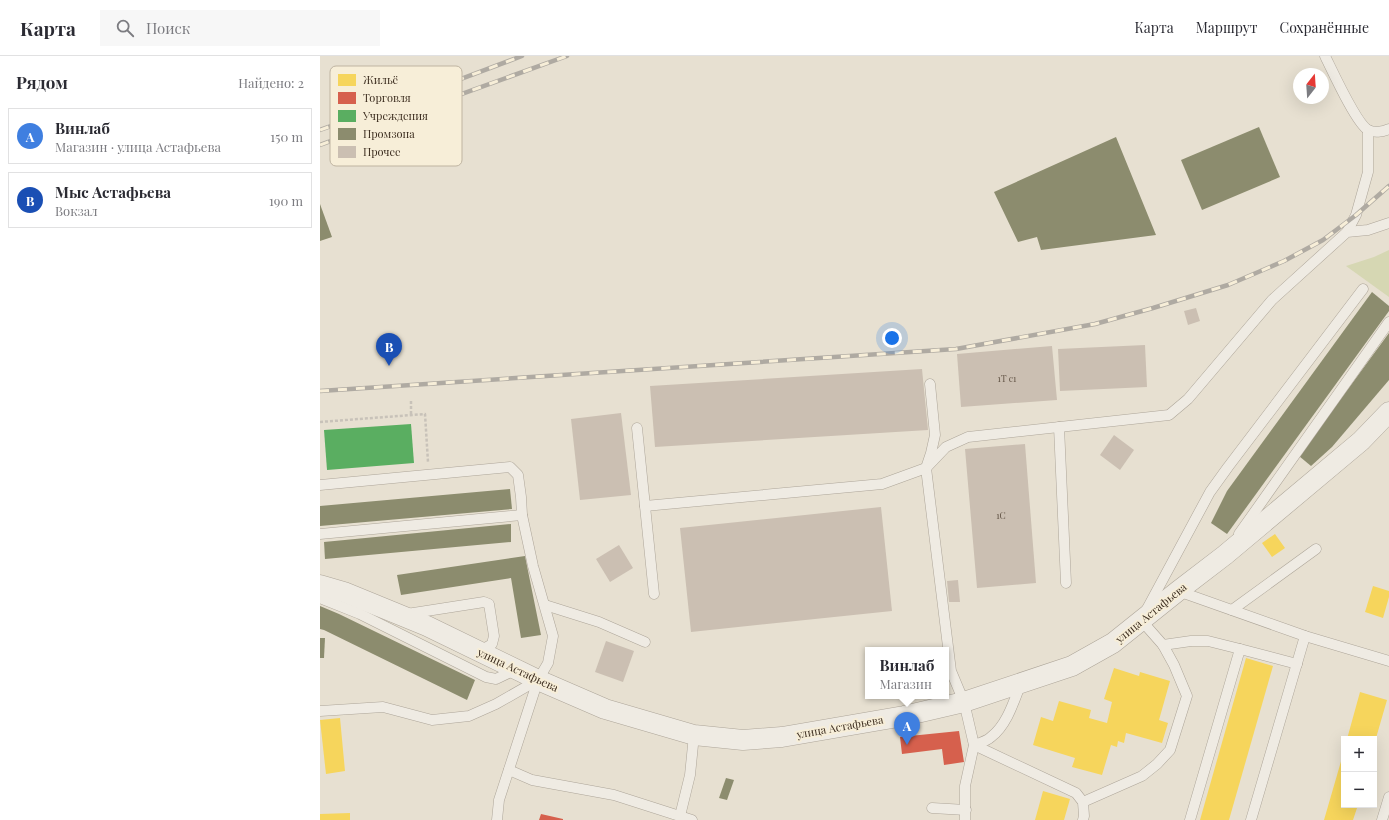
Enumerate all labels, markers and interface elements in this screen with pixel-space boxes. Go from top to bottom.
search box [100,10,380,46]
text: Карта [20,15,76,41]
icon: search [114,17,136,39]
text: Поиск [146,18,190,38]
text: Карта [1134,18,1174,37]
text: Маршрут [1196,18,1258,37]
text: Сохранённые [1280,18,1369,37]
legend [330,66,462,166]
north arrow [1293,68,1329,104]
text: Рядом [16,71,68,93]
text: Жильё [363,72,399,87]
text: Найдено: 2 [238,74,304,91]
text: Торговля [363,90,411,105]
text: Учреждения [362,108,428,123]
text: Винлаб [55,118,110,138]
text: Промзона [363,126,415,141]
text: A [26,128,34,145]
text: 150 m [270,128,303,145]
text: Магазин · улица Астафьева [55,138,221,155]
text: Прочее [363,144,401,159]
text: Мыс Астафьева [55,182,171,202]
text: B [26,192,34,209]
text: 190 m [269,192,303,209]
text: Вокзал [55,202,98,219]
your location [882,328,902,348]
pin: B [376,333,402,366]
house number: 1Т с1 [998,372,1017,384]
house number: 1С [996,509,1006,521]
street label: улица Астафьева [1111,579,1190,647]
street label: улица Астафьева [474,644,562,695]
popup [865,647,949,699]
text: Винлаб [879,655,935,675]
text: Магазин [879,675,932,692]
street label: улица Астафьева [794,711,885,742]
pin: A [894,712,920,745]
map controls [1341,736,1377,808]
button: + [1341,736,1377,772]
button: − [1341,772,1377,808]

